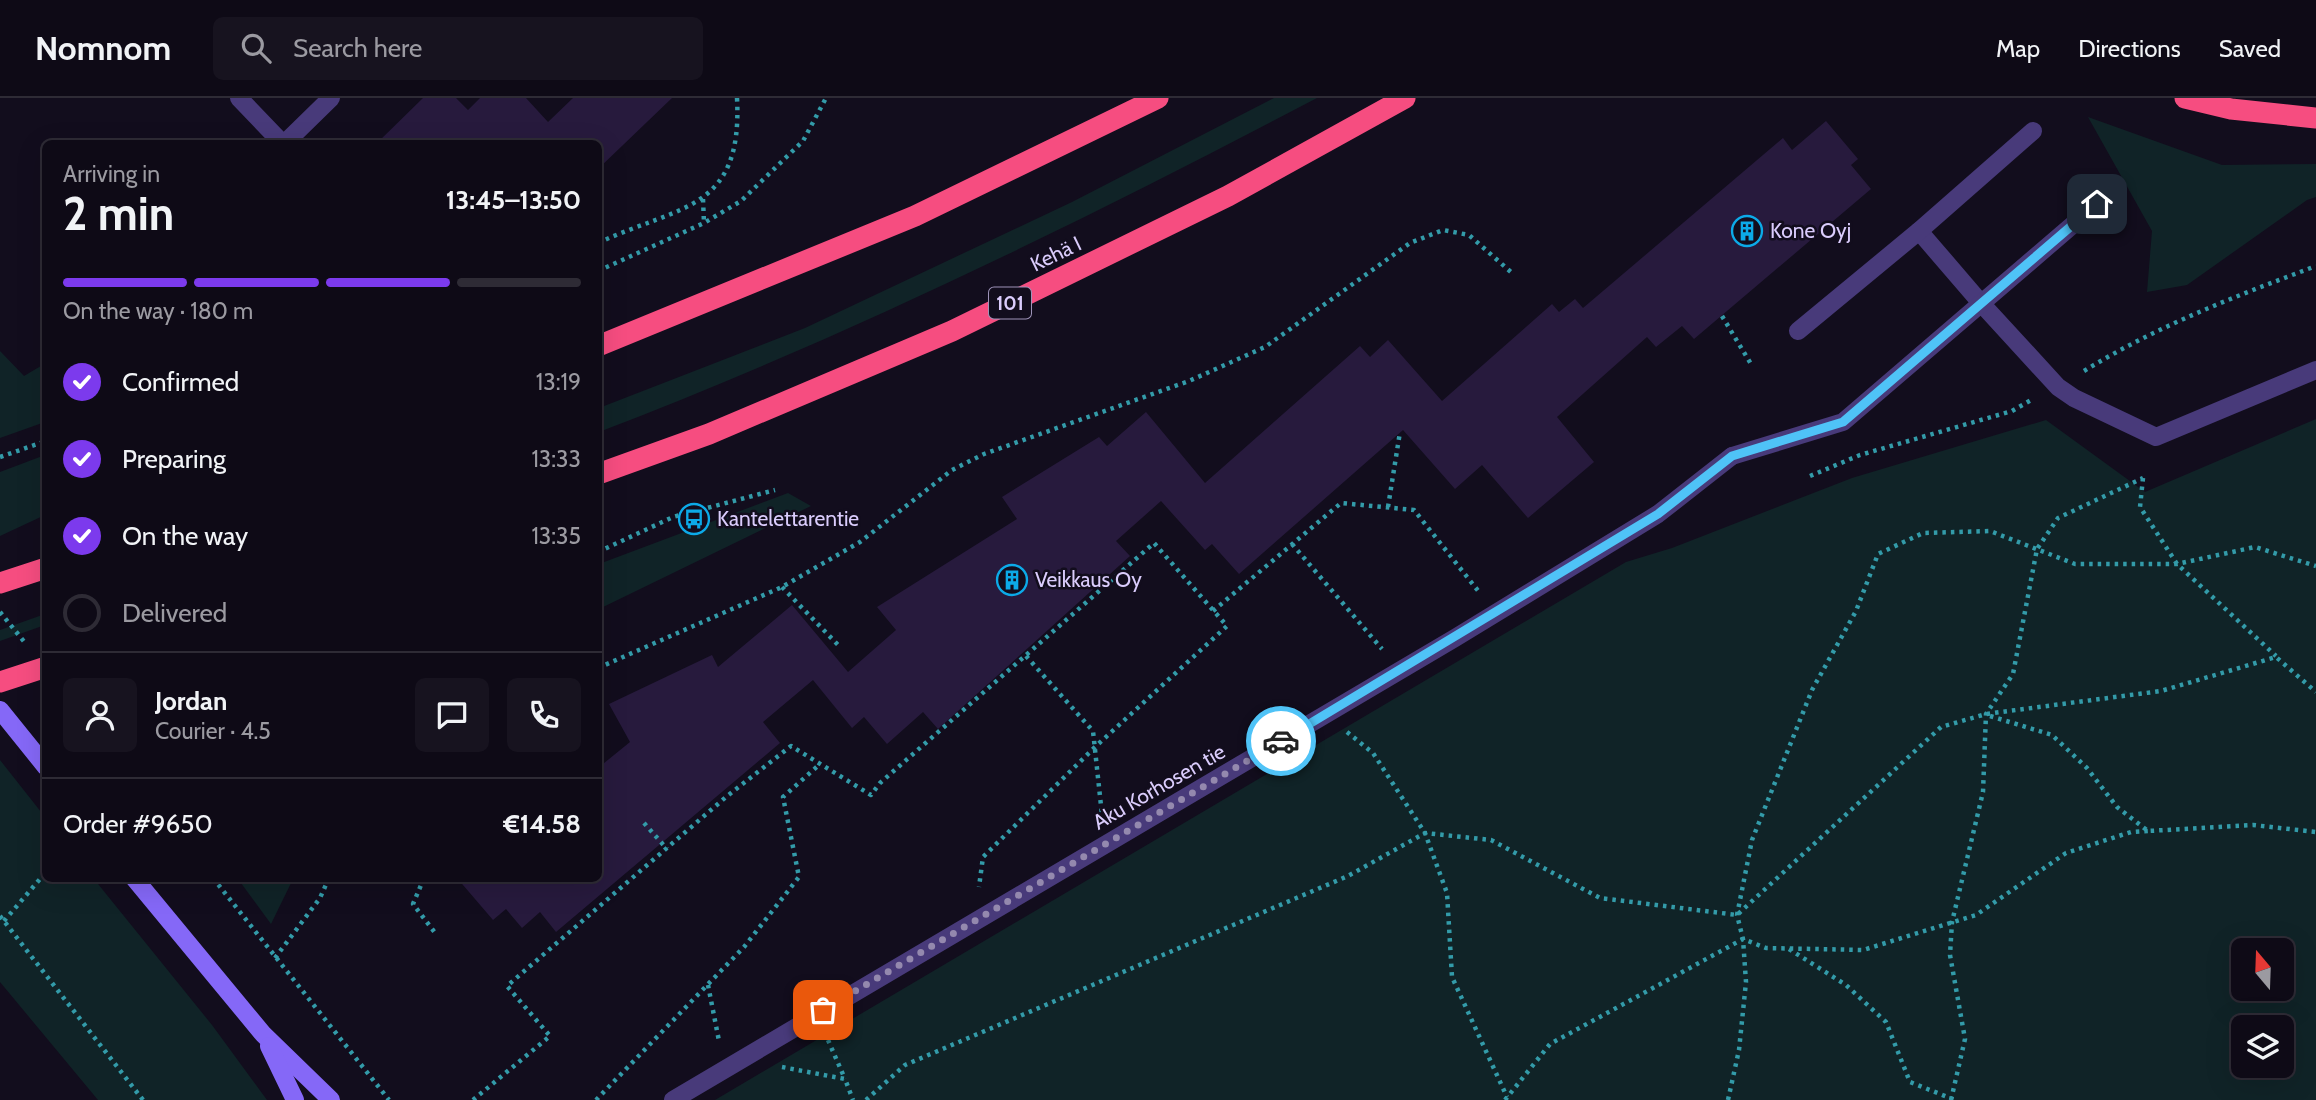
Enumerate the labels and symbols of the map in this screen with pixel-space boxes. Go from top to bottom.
pin [2067,174,2127,234]
building icon: Kone Oyj [1730,214,1764,248]
place label: Kone Oyj [1770,218,1851,244]
street label: Kehä I [1026,231,1085,277]
road number: 101 [989,288,1031,318]
bus stop icon: Kantelettarentie [677,502,711,536]
place label: Kantelettarentie [717,506,859,531]
building icon: Veikkaus Oy [995,563,1029,597]
place label: Veikkaus Oy [1035,567,1142,592]
courier [1246,706,1316,776]
street label: Aku Korhosen tie [1088,738,1230,835]
north arrow [2231,938,2294,1001]
pin [793,980,853,1040]

